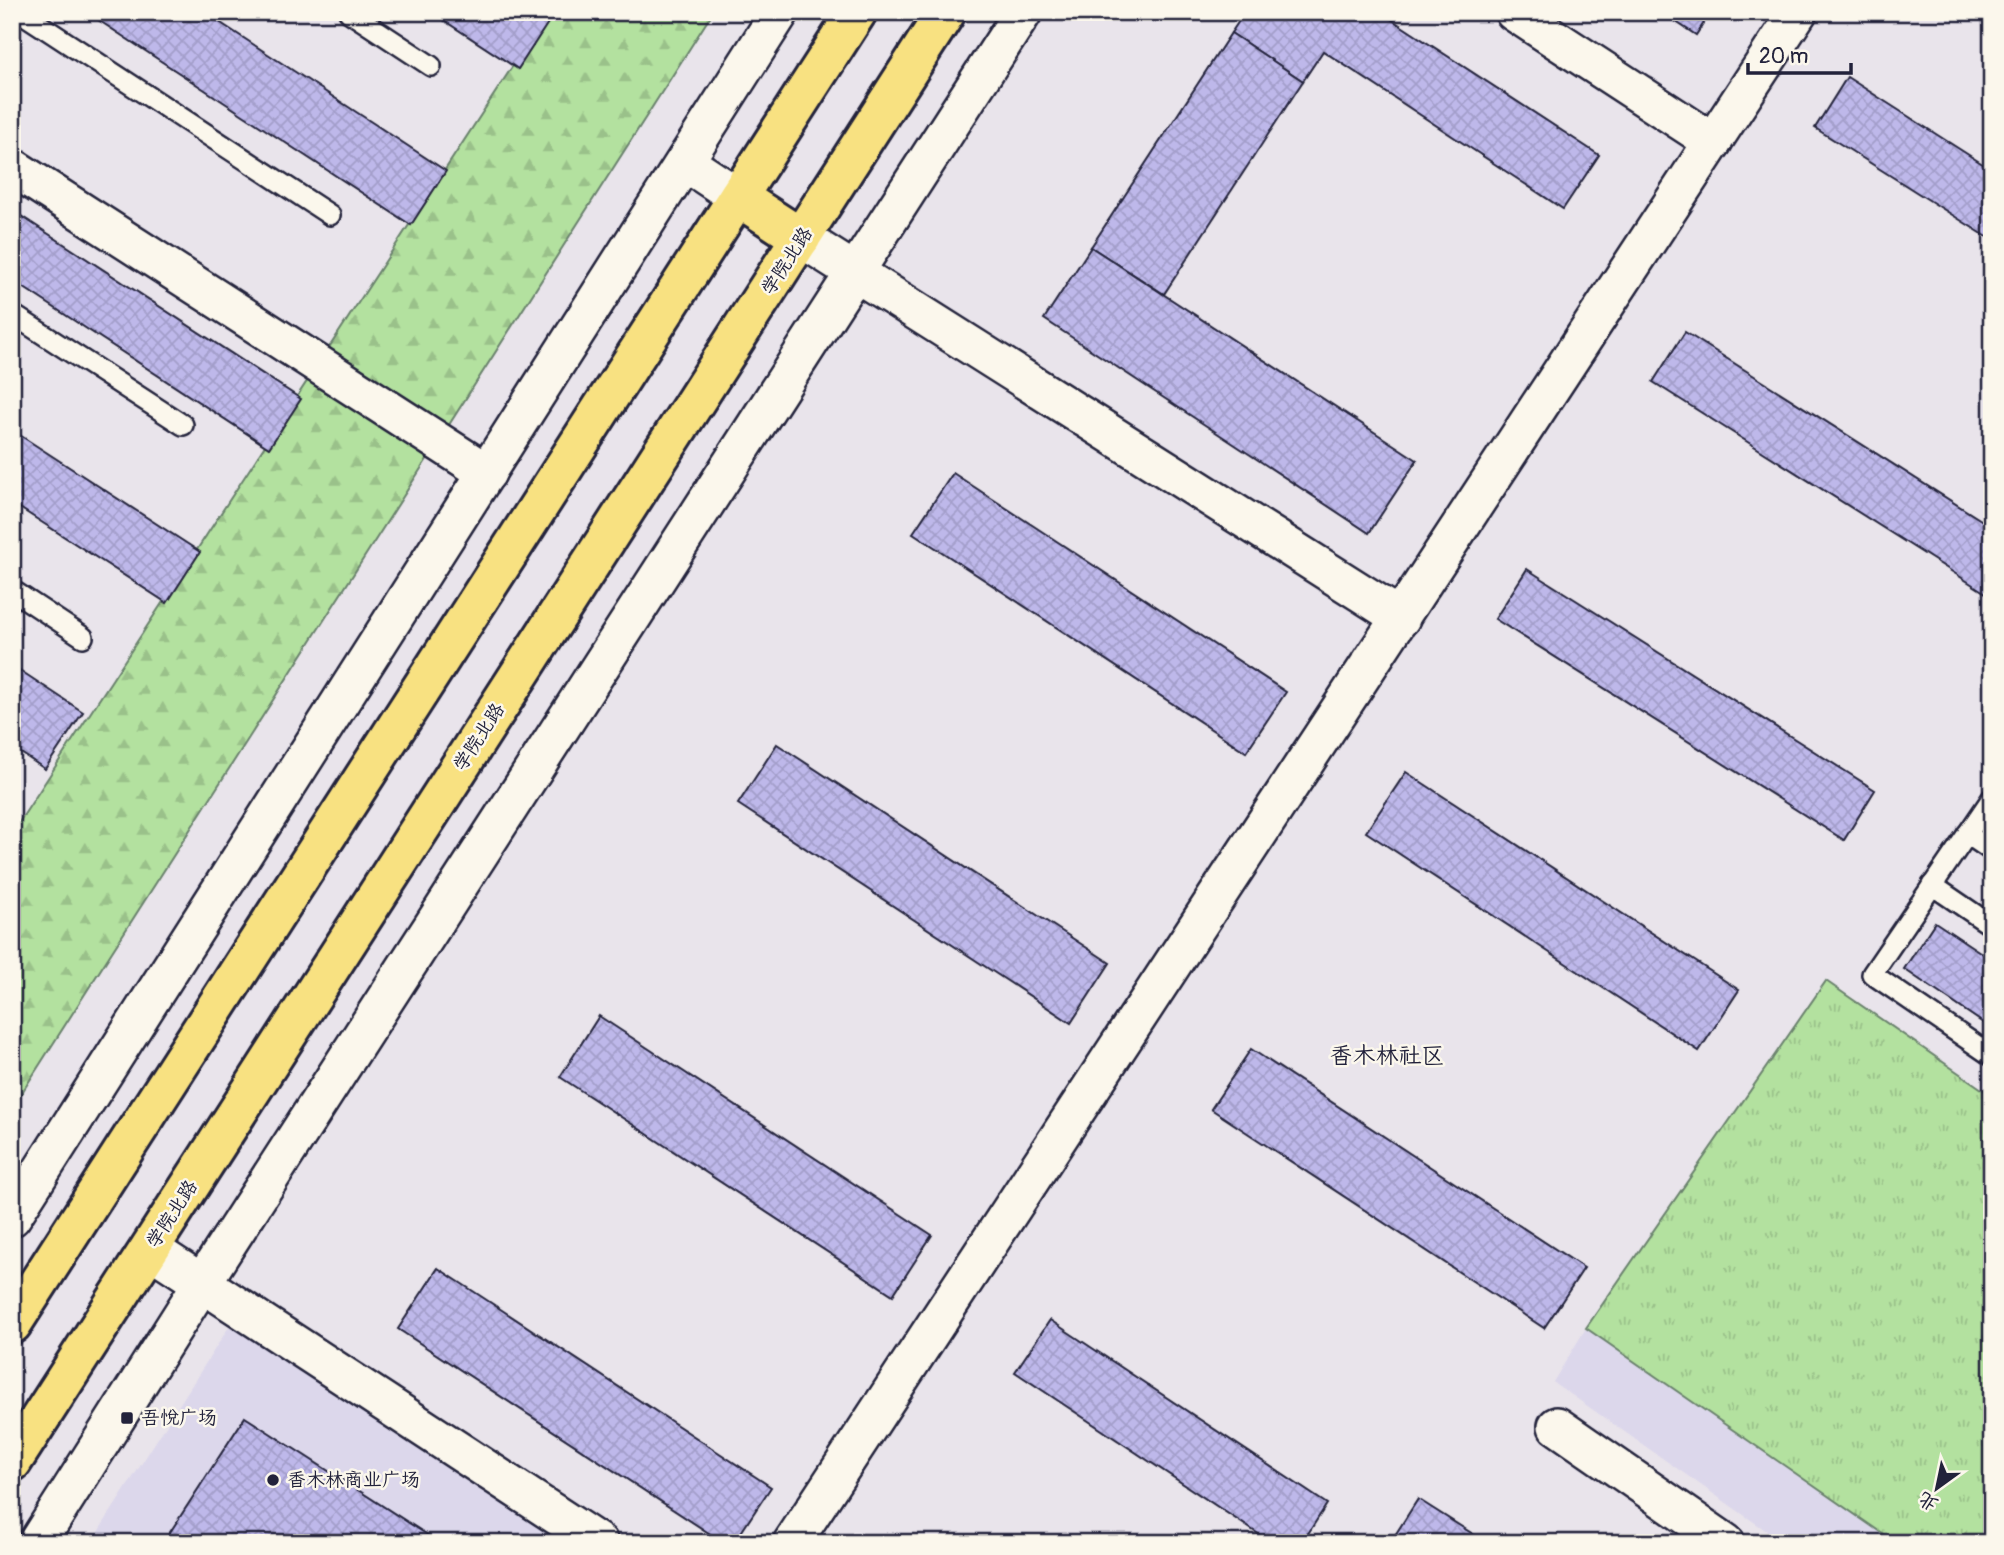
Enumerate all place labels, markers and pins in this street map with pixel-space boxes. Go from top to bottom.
place label: 吾悦广场 [141,1406,217,1430]
marker: 吾悦广场 [119,1410,135,1426]
place label: 香木林商业广场 [287,1468,420,1492]
marker: 香木林商业广场 [265,1472,281,1488]

